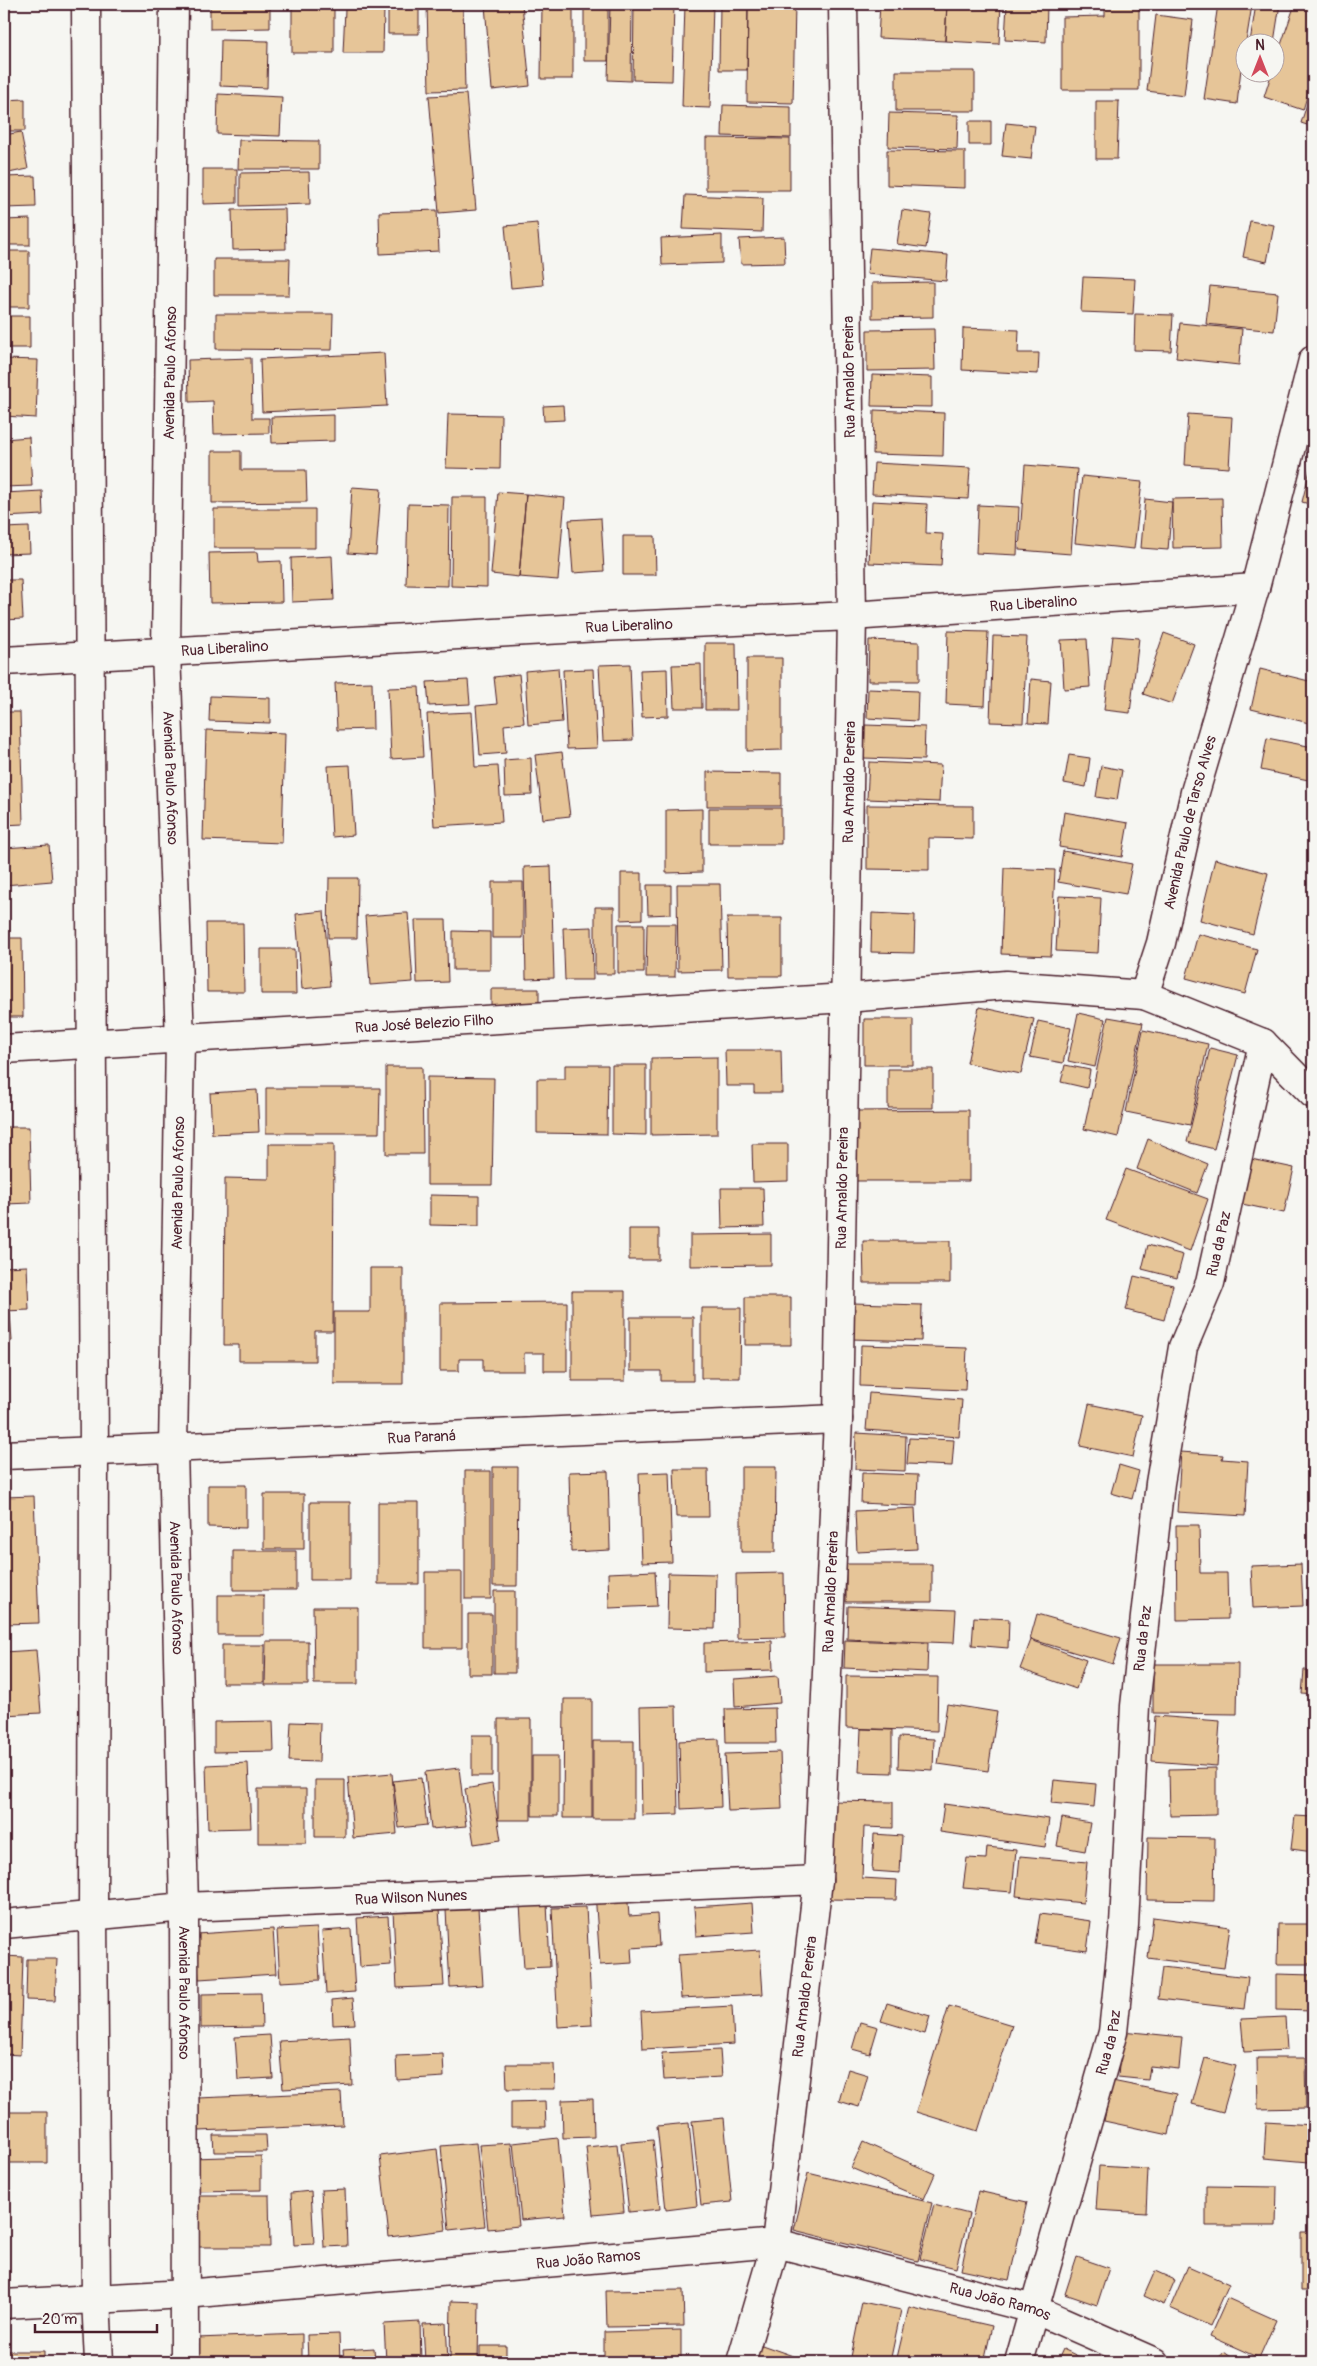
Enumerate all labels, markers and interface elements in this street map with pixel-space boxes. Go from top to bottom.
north arrow [1234,32,1284,82]
text: N [1255,37,1265,54]
street label: Avenida Paulo Afonso [160,306,181,440]
street label: Rua Arnaldo Pereira [839,316,860,438]
street label: Rua Liberalino [989,591,1078,616]
street label: Rua Liberalino [585,615,673,638]
street label: Rua Liberalino [180,637,269,661]
street label: Avenida Paulo Afonso [158,711,182,845]
street label: Rua Arnaldo Pereira [839,721,860,843]
street label: Avenida Paulo de Tarso Alves [1160,733,1221,911]
street label: Rua José Belezio Filho [354,1010,494,1038]
street label: Avenida Paulo Afonso [168,1116,189,1250]
street label: Rua Arnaldo Pereira [832,1127,853,1249]
street label: Rua da Paz [1203,1209,1236,1278]
street label: Rua Paraná [387,1427,456,1448]
street label: Avenida Paulo Afonso [165,1520,187,1655]
street label: Rua Arnaldo Pereira [819,1530,843,1653]
street label: Rua da Paz [1130,1604,1156,1673]
street label: Rua Wilson Nunes [355,1886,468,1910]
street label: Avenida Paulo Afonso [174,1925,193,2060]
street label: Rua Arnaldo Pereira [789,1935,821,2059]
street label: Rua da Paz [1092,2009,1125,2077]
street label: Rua João Ramos [535,2246,641,2274]
street label: Rua João Ramos [947,2279,1054,2325]
scale bar [35,2301,158,2333]
text: 20 m [42,2310,77,2329]

